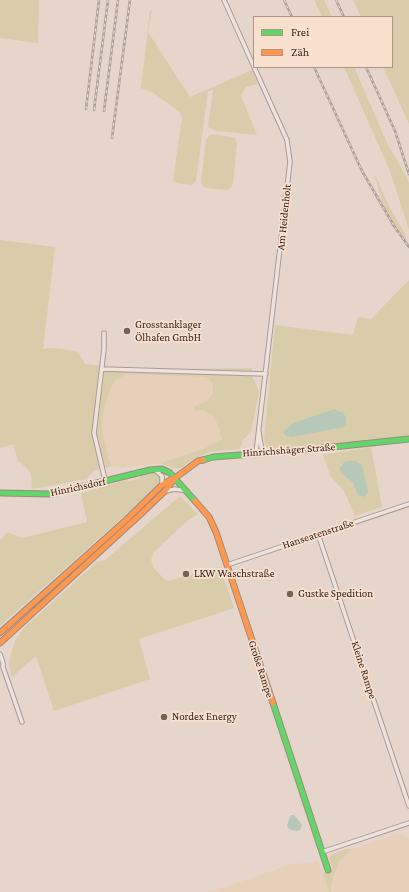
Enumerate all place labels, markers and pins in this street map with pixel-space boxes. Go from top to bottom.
place label: Grosstanklager Ölhafen GmbH [135,318,202,344]
marker: Grosstanklager Ölhafen GmbH [122,326,132,336]
place label: LKW Waschstraße [194,567,275,581]
marker: LKW Waschstraße [181,569,191,579]
place label: Gustke Spedition [298,587,373,601]
marker: Gustke Spedition [285,589,295,599]
place label: Nordex Energy [172,710,237,724]
marker: Nordex Energy [159,712,169,722]

